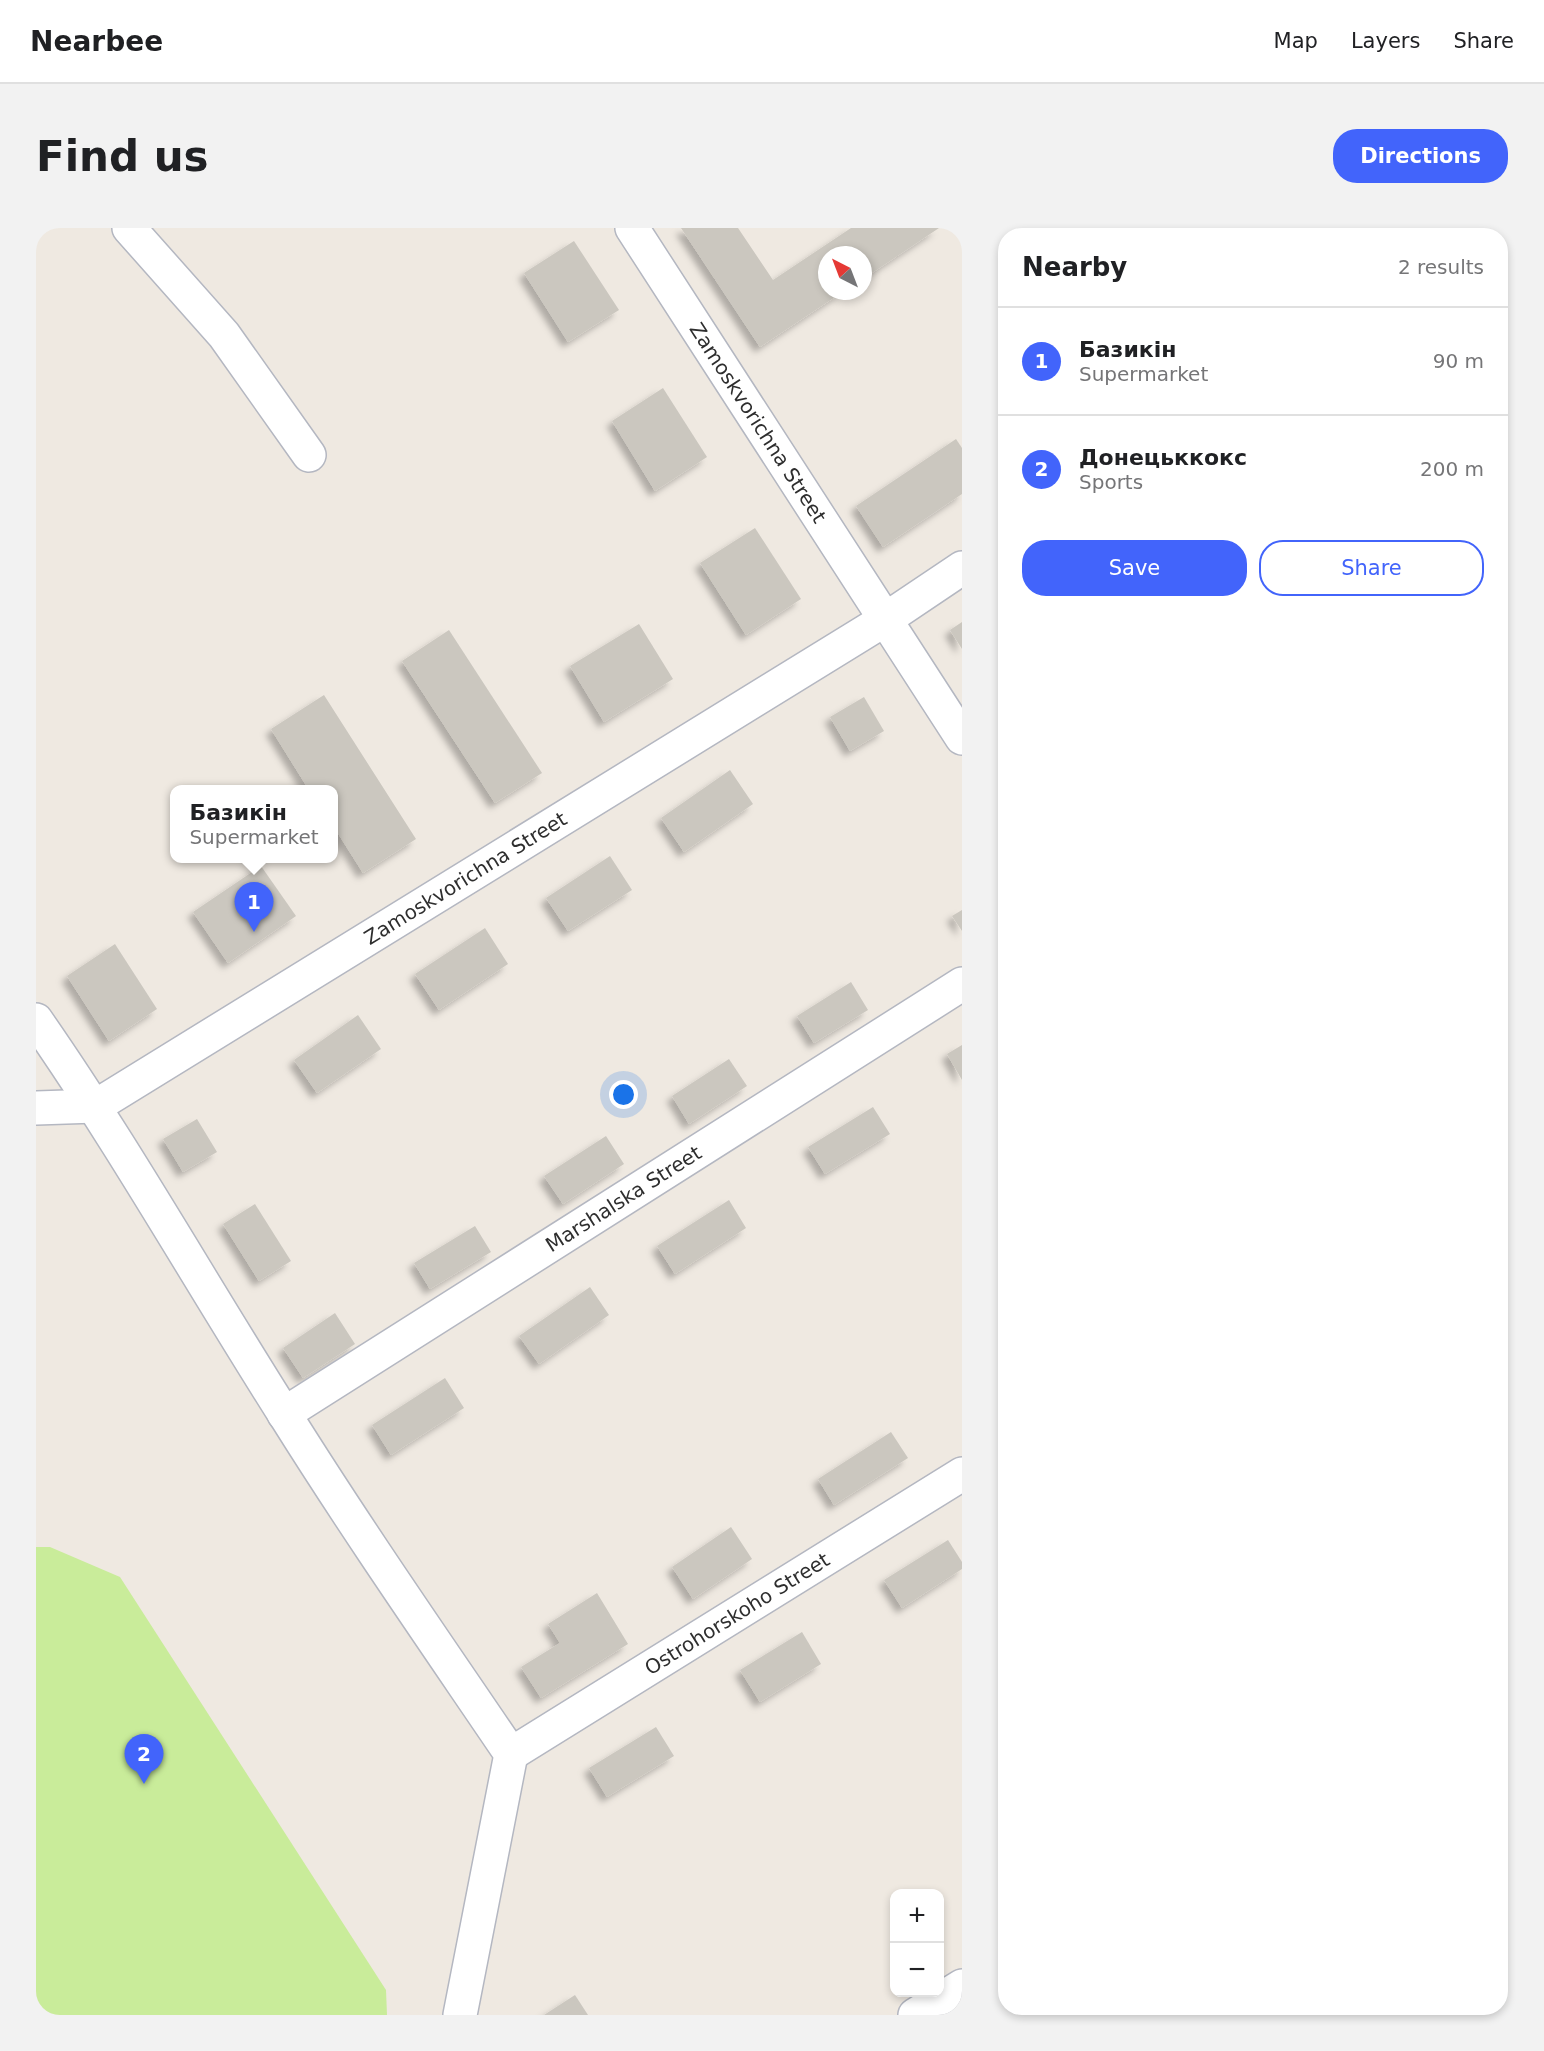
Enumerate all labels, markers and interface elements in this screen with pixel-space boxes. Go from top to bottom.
text: Nearbee [30,25,163,58]
text: Map [1274,29,1318,53]
text: Layers [1351,29,1420,53]
text: Share [1453,29,1514,53]
button: Directions [1333,129,1508,183]
text: Find us [36,132,209,181]
north arrow [818,246,872,300]
text: Nearby [1022,252,1127,282]
text: 2 results [1398,255,1484,279]
street label: Zamoskvorichna Street [685,318,832,527]
text: Базикін [1079,337,1177,362]
text: 1 [1035,349,1048,373]
text: 90 m [1433,349,1484,373]
text: Supermarket [1079,362,1208,386]
text: Донецьккокс [1079,445,1247,470]
text: 2 [1035,457,1048,481]
text: 200 m [1420,457,1484,481]
text: Sports [1079,470,1143,494]
button: Save [1022,540,1247,596]
button: Share [1259,540,1484,596]
popup [170,785,338,863]
text: Базикін [189,800,287,825]
street label: Zamoskvorichna Street [360,807,571,950]
text: Supermarket [189,825,319,849]
pin: 1 [234,882,274,932]
your location [609,1080,638,1109]
street label: Marshalska Street [541,1140,706,1257]
street label: Ostrohorskoho Street [640,1547,834,1680]
pin: 2 [124,1734,164,1784]
map controls [890,1889,944,1997]
button: + [890,1889,944,1943]
button: − [890,1943,944,1997]

